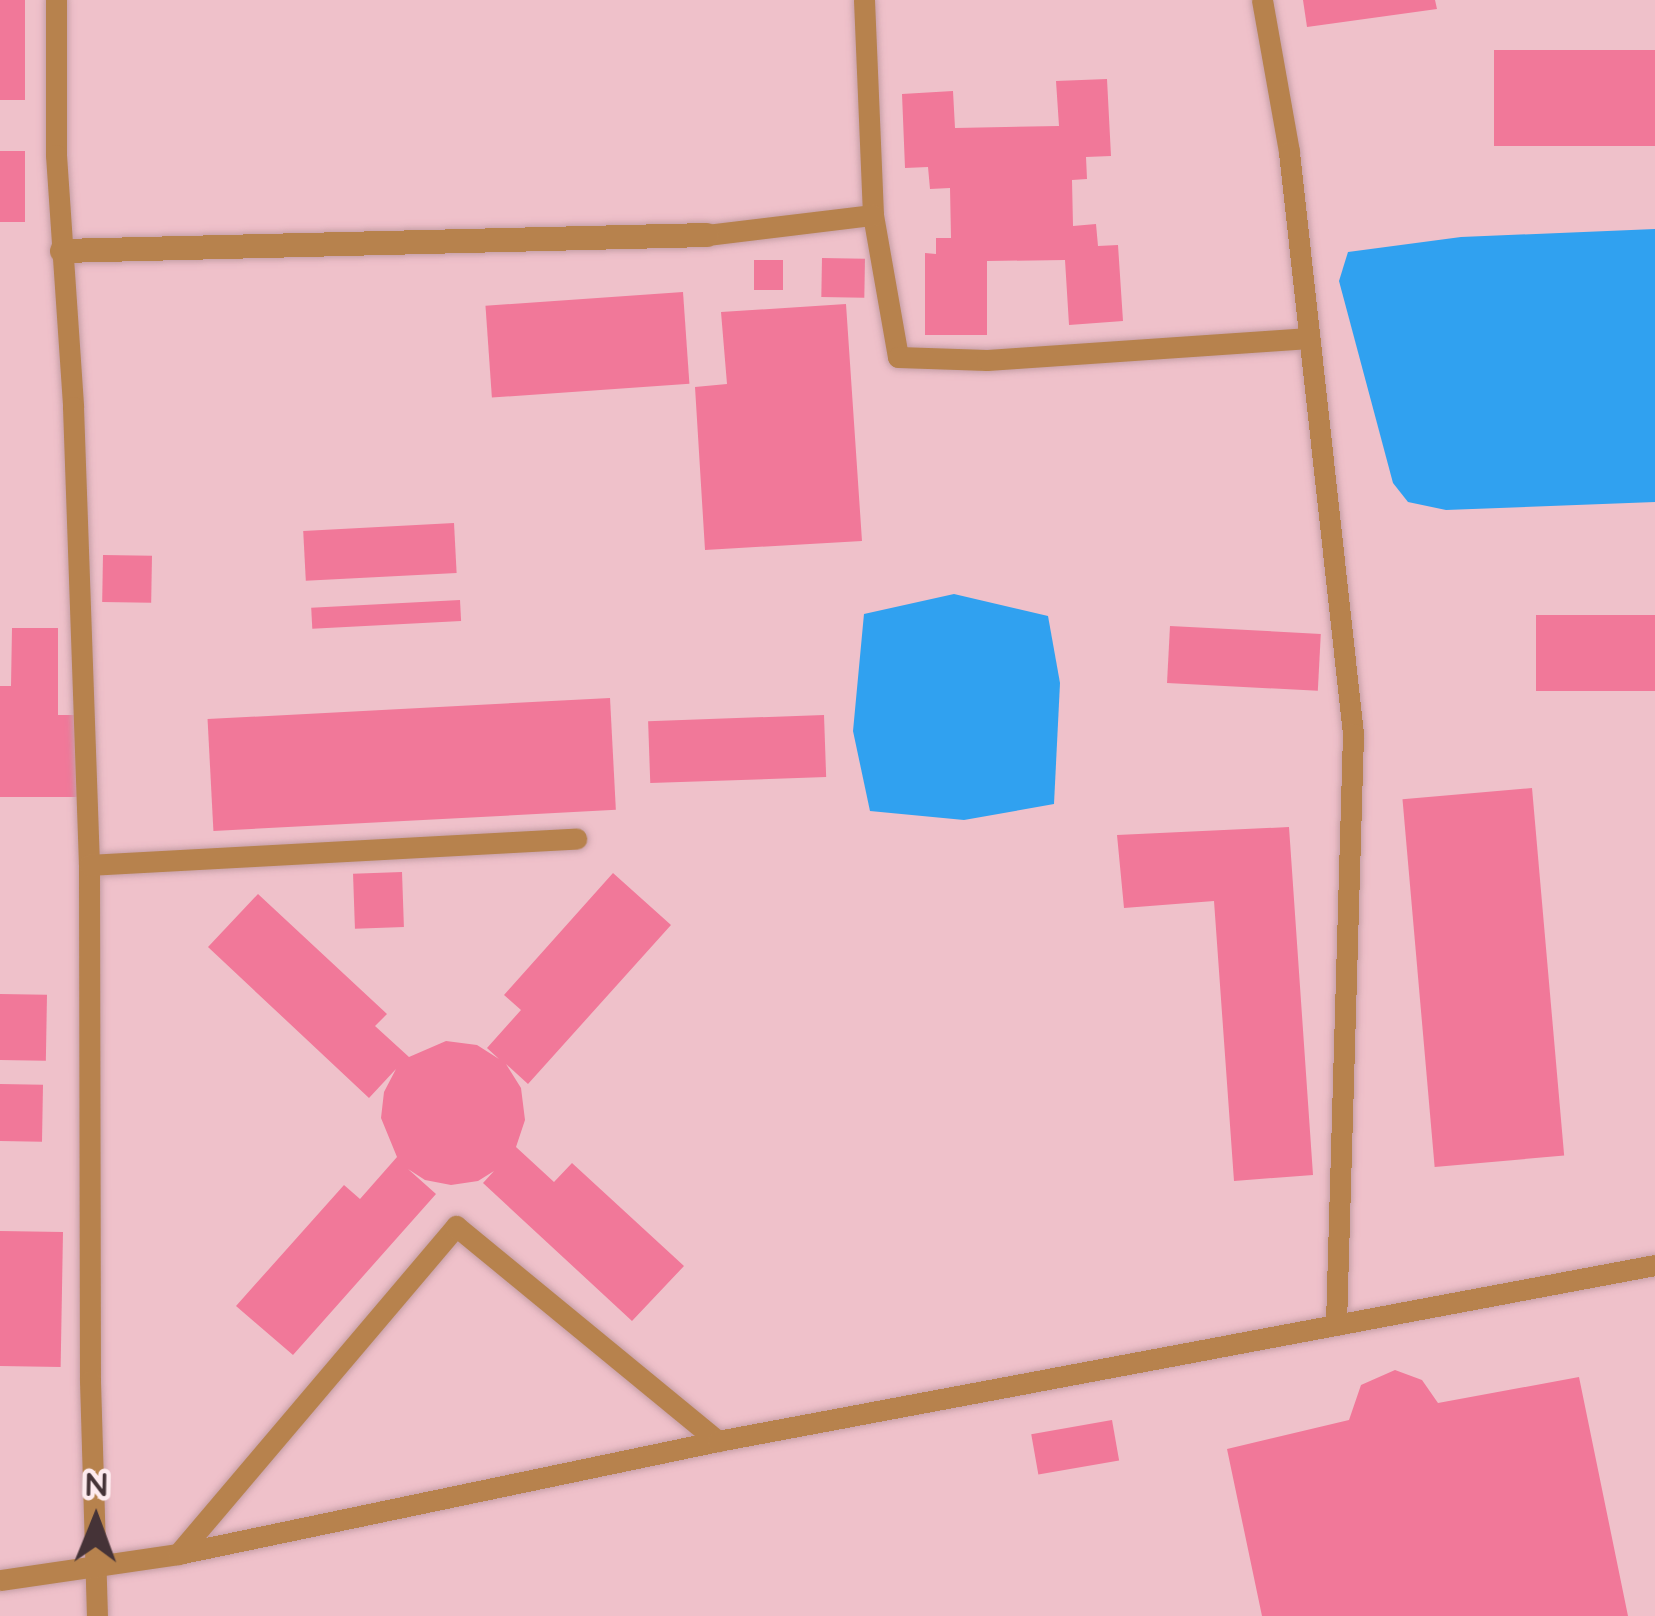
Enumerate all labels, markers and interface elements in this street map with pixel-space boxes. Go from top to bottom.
north arrow [36,1460,156,1580]
text: N [84,1463,109,1504]

